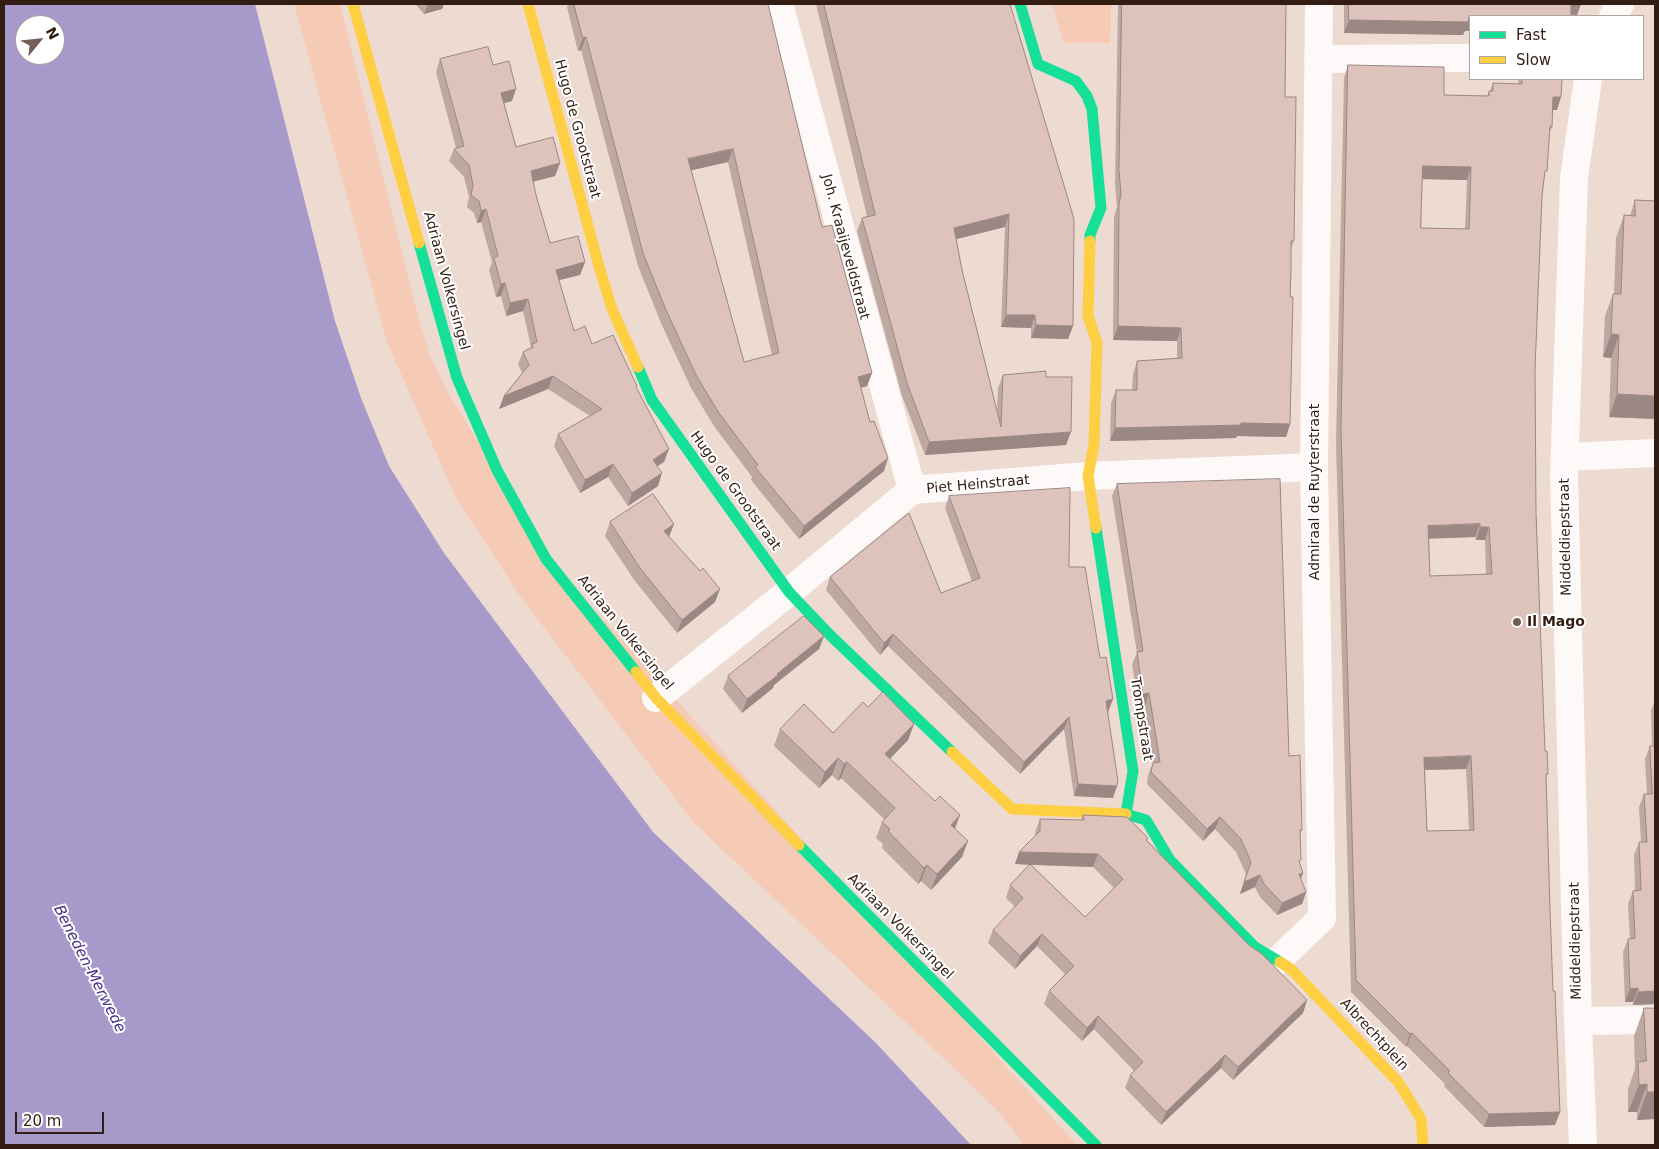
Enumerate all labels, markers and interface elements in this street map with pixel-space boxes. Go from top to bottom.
north arrow [15,15,65,65]
legend [1469,15,1644,80]
text: N [43,24,62,42]
text: Fast [1516,26,1546,44]
text: Slow [1516,51,1551,69]
street label: Hugo de Grootstraat [550,58,604,200]
street label: Joh. Kraaijeveldstraat [817,172,873,322]
street label: Adriaan Volkersingel [419,210,473,352]
street label: Admiraal de Ruyterstraat [1307,404,1323,580]
street label: Hugo de Grootstraat [686,428,784,554]
street label: Piet Heinstraat [926,472,1030,498]
street label: Middeldiepstraat [1557,478,1575,596]
street label: Adriaan Volkersingel [574,572,676,694]
place label: Il Mago [1527,614,1585,630]
marker: Il Mago [1511,616,1523,628]
street label: Trompstraat [1126,676,1156,762]
street label: Adriaan Volkersingel [844,871,956,983]
street label: Middeldiepstraat [1567,882,1585,1000]
water label: Beneden-Merwede [49,902,129,1036]
street label: Albrechtplein [1336,995,1412,1075]
scale bar [18,1102,106,1134]
text: 20 m [23,1112,61,1130]

